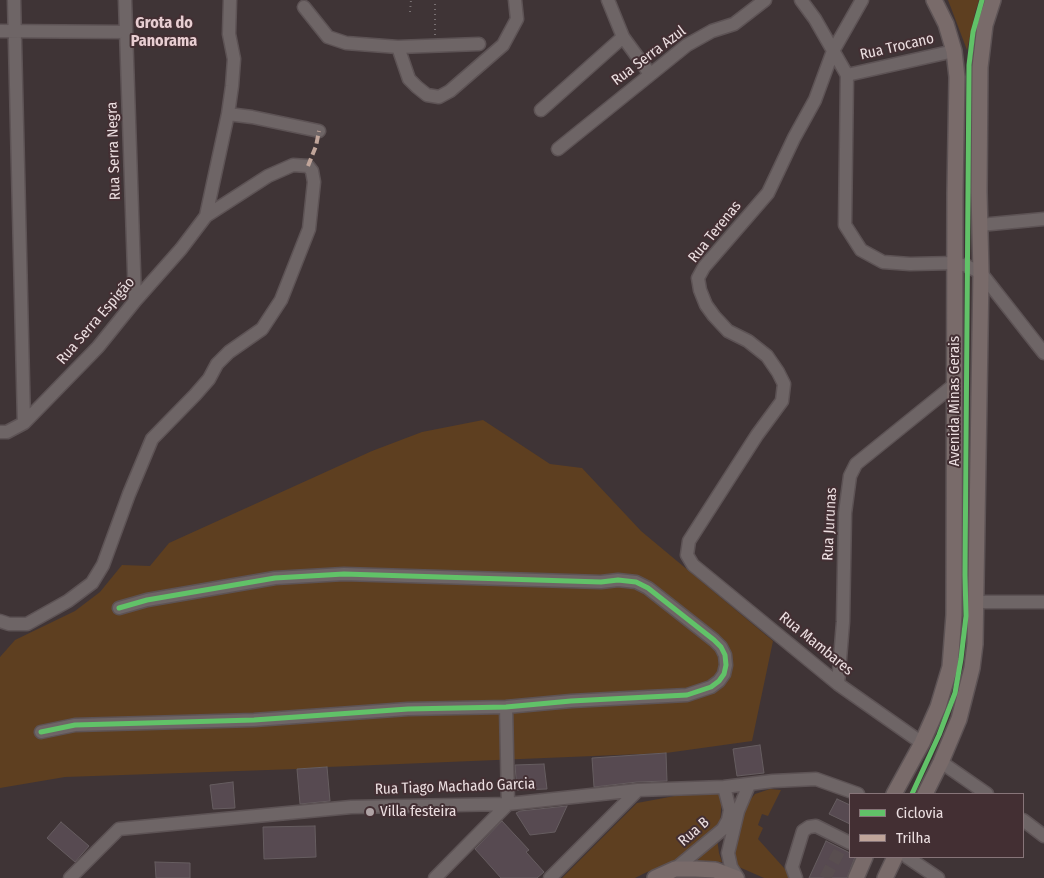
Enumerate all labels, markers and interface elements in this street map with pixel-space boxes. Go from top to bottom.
district label: Grota do Panorama [131,14,197,52]
street label: Rua Serra Azul [608,22,690,90]
street label: Rua Trocano [858,30,936,64]
street label: Rua Serra Negra [103,102,125,200]
street label: Rua Terenas [685,198,745,266]
street label: Rua Serra Espigão [53,274,139,368]
street label: Avenida Minas Gerais [946,336,964,466]
street label: Rua Jurunas [819,487,841,561]
street label: Rua Mambares [775,609,857,679]
street label: Rua Tiago Machado Garcia [374,775,536,799]
legend [849,793,1024,858]
place label: Villa festeira [380,803,456,821]
text: Ciclovia [896,804,943,822]
marker: Villa festeira [364,806,376,818]
street label: Rua B [675,814,713,850]
text: Trilha [896,829,931,847]

